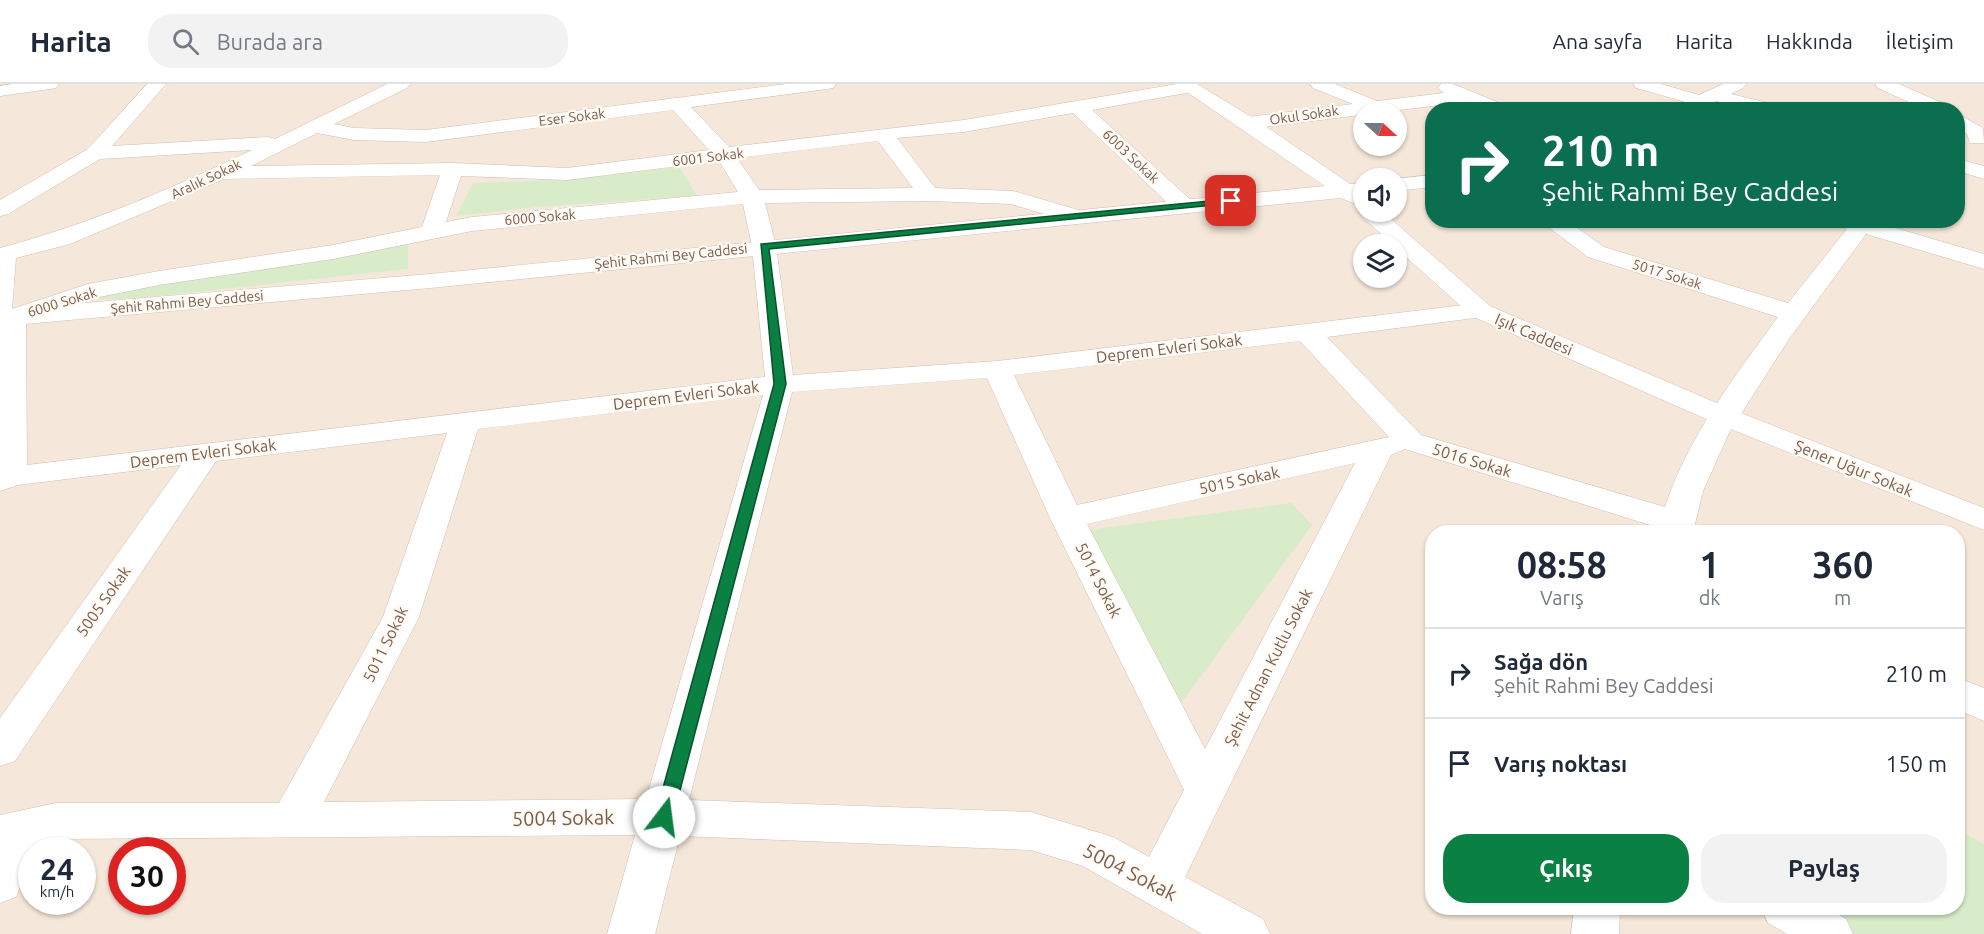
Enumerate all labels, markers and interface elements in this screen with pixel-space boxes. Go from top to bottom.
search box [148,14,568,68]
icon: search [169,25,202,58]
text: Harita [30,26,112,57]
text: Burada ara [217,29,323,54]
text: Ana sayfa [1552,29,1643,53]
text: Harita [1676,29,1733,53]
text: Hakkında [1766,29,1853,53]
text: İletişim [1886,29,1954,53]
street label: Okul Sokak [1268,102,1340,128]
north arrow [1353,102,1407,156]
map controls [1353,102,1407,288]
street label: Eser Sokak [538,105,606,129]
street label: 6003 Sokak [1099,126,1163,186]
icon: right [1443,126,1521,204]
text: 210 m [1542,127,1659,174]
street label: 6001 Sokak [671,145,745,169]
street label: Aralık Sokak [168,156,244,202]
button: sound [1353,168,1407,222]
pin [1205,175,1256,226]
text: Şehit Rahmi Bey Caddesi [1542,176,1838,206]
icon: arrive [1214,184,1247,217]
street label: 6000 Sokak [504,206,576,228]
button: layers [1353,234,1407,288]
street label: Şehit Rahmi Bey Caddesi [594,240,748,272]
street label: 5017 Sokak [1630,256,1704,292]
street label: 6000 Sokak [25,284,99,320]
street label: Şehit Rahmi Bey Caddesi [110,287,264,317]
street label: Işık Caddesi [1492,309,1576,359]
street label: Deprem Evleri Sokak [1095,330,1243,366]
street label: Deprem Evleri Sokak [612,377,760,413]
street label: Deprem Evleri Sokak [129,435,277,471]
street label: Şener Uğur Sokak [1792,436,1916,500]
street label: 5016 Sokak [1430,439,1514,481]
street label: 5015 Sokak [1197,463,1281,497]
street label: 5014 Sokak [1072,539,1126,621]
text: 08:58 [1517,544,1607,585]
text: 1 [1699,544,1720,585]
text: 360 [1812,544,1873,585]
street label: 5005 Sokak [72,562,134,640]
street label: Şehit Adnan Kutlu Sokak [1220,585,1316,749]
text: Varış [1540,586,1584,609]
text: dk [1699,586,1720,609]
text: m [1834,586,1851,609]
street label: 5011 Sokak [359,603,411,685]
text: Sağa dön [1494,649,1588,674]
icon: right [1443,657,1476,690]
text: 210 m [1886,661,1947,686]
text: Şehit Rahmi Bey Caddesi [1494,674,1714,697]
icon: arrive [1443,747,1476,780]
text: Varış noktası [1494,751,1627,776]
text: 150 m [1886,751,1947,776]
position arrow [632,785,696,849]
street label: 5004 Sokak [512,805,614,830]
button: Çıkış [1443,834,1689,903]
button: Paylaş [1701,834,1947,903]
speed limit sign: 30 [108,837,186,915]
street label: 5004 Sokak [1079,838,1181,905]
text: 24 [40,852,74,886]
text: km/h [40,883,74,900]

